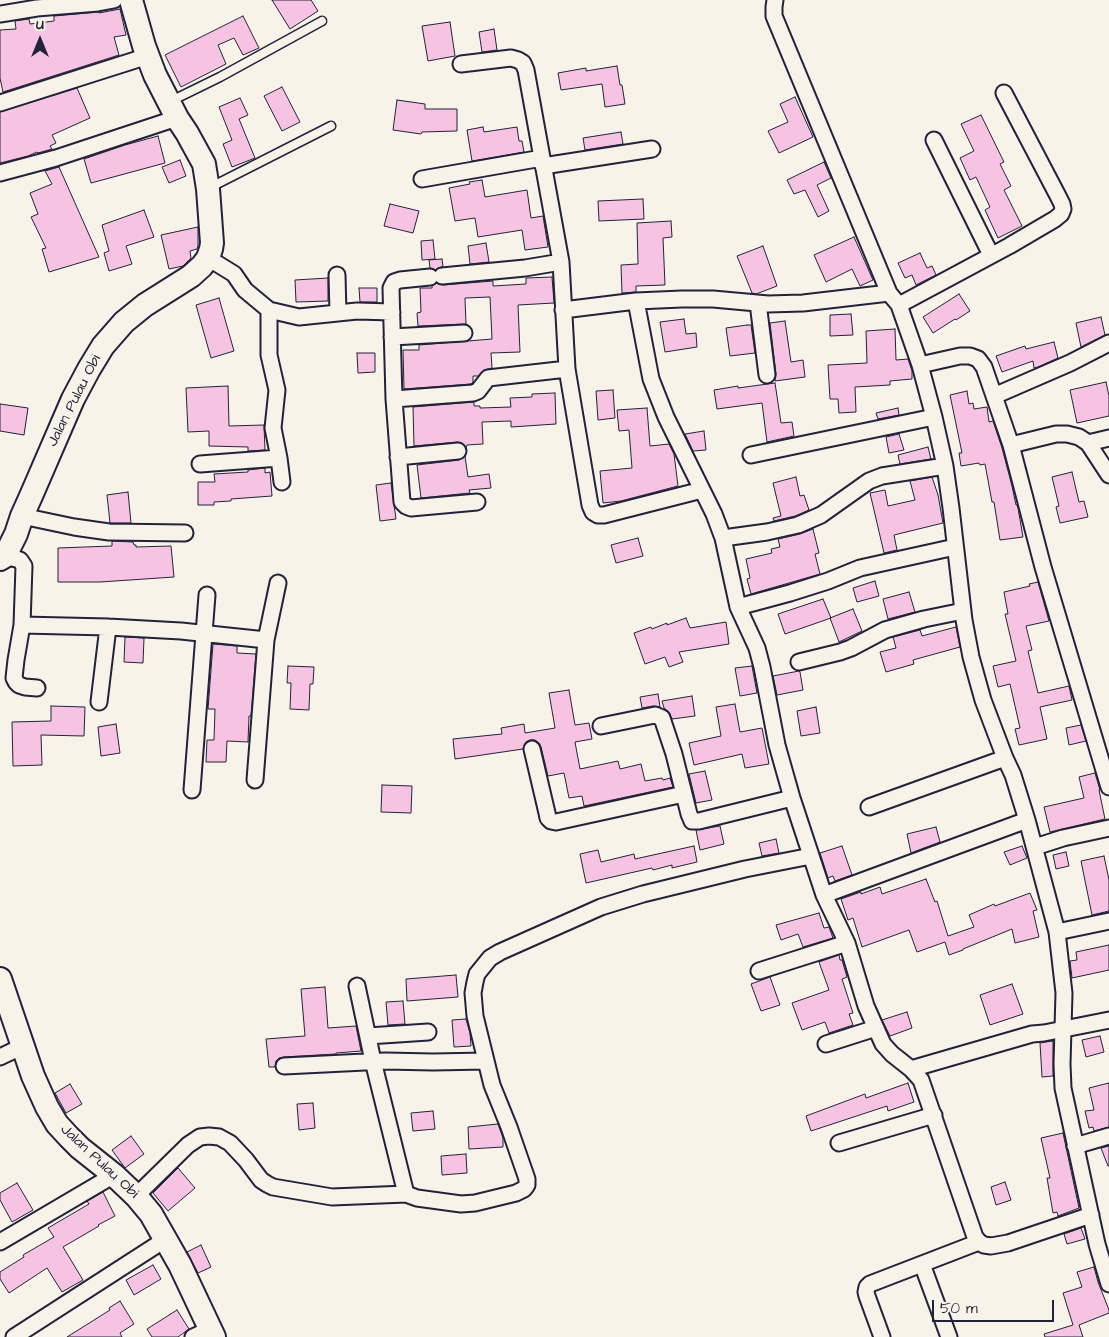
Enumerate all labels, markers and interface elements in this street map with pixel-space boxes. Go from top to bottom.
north arrow [15,15,65,65]
text: U [36,15,44,35]
street label: Jalan Pulau Obi [44,352,106,450]
street label: Jalan Pulau Obi [56,1121,142,1203]
scale bar [934,1290,1056,1322]
text: 50 m [940,1298,978,1319]

